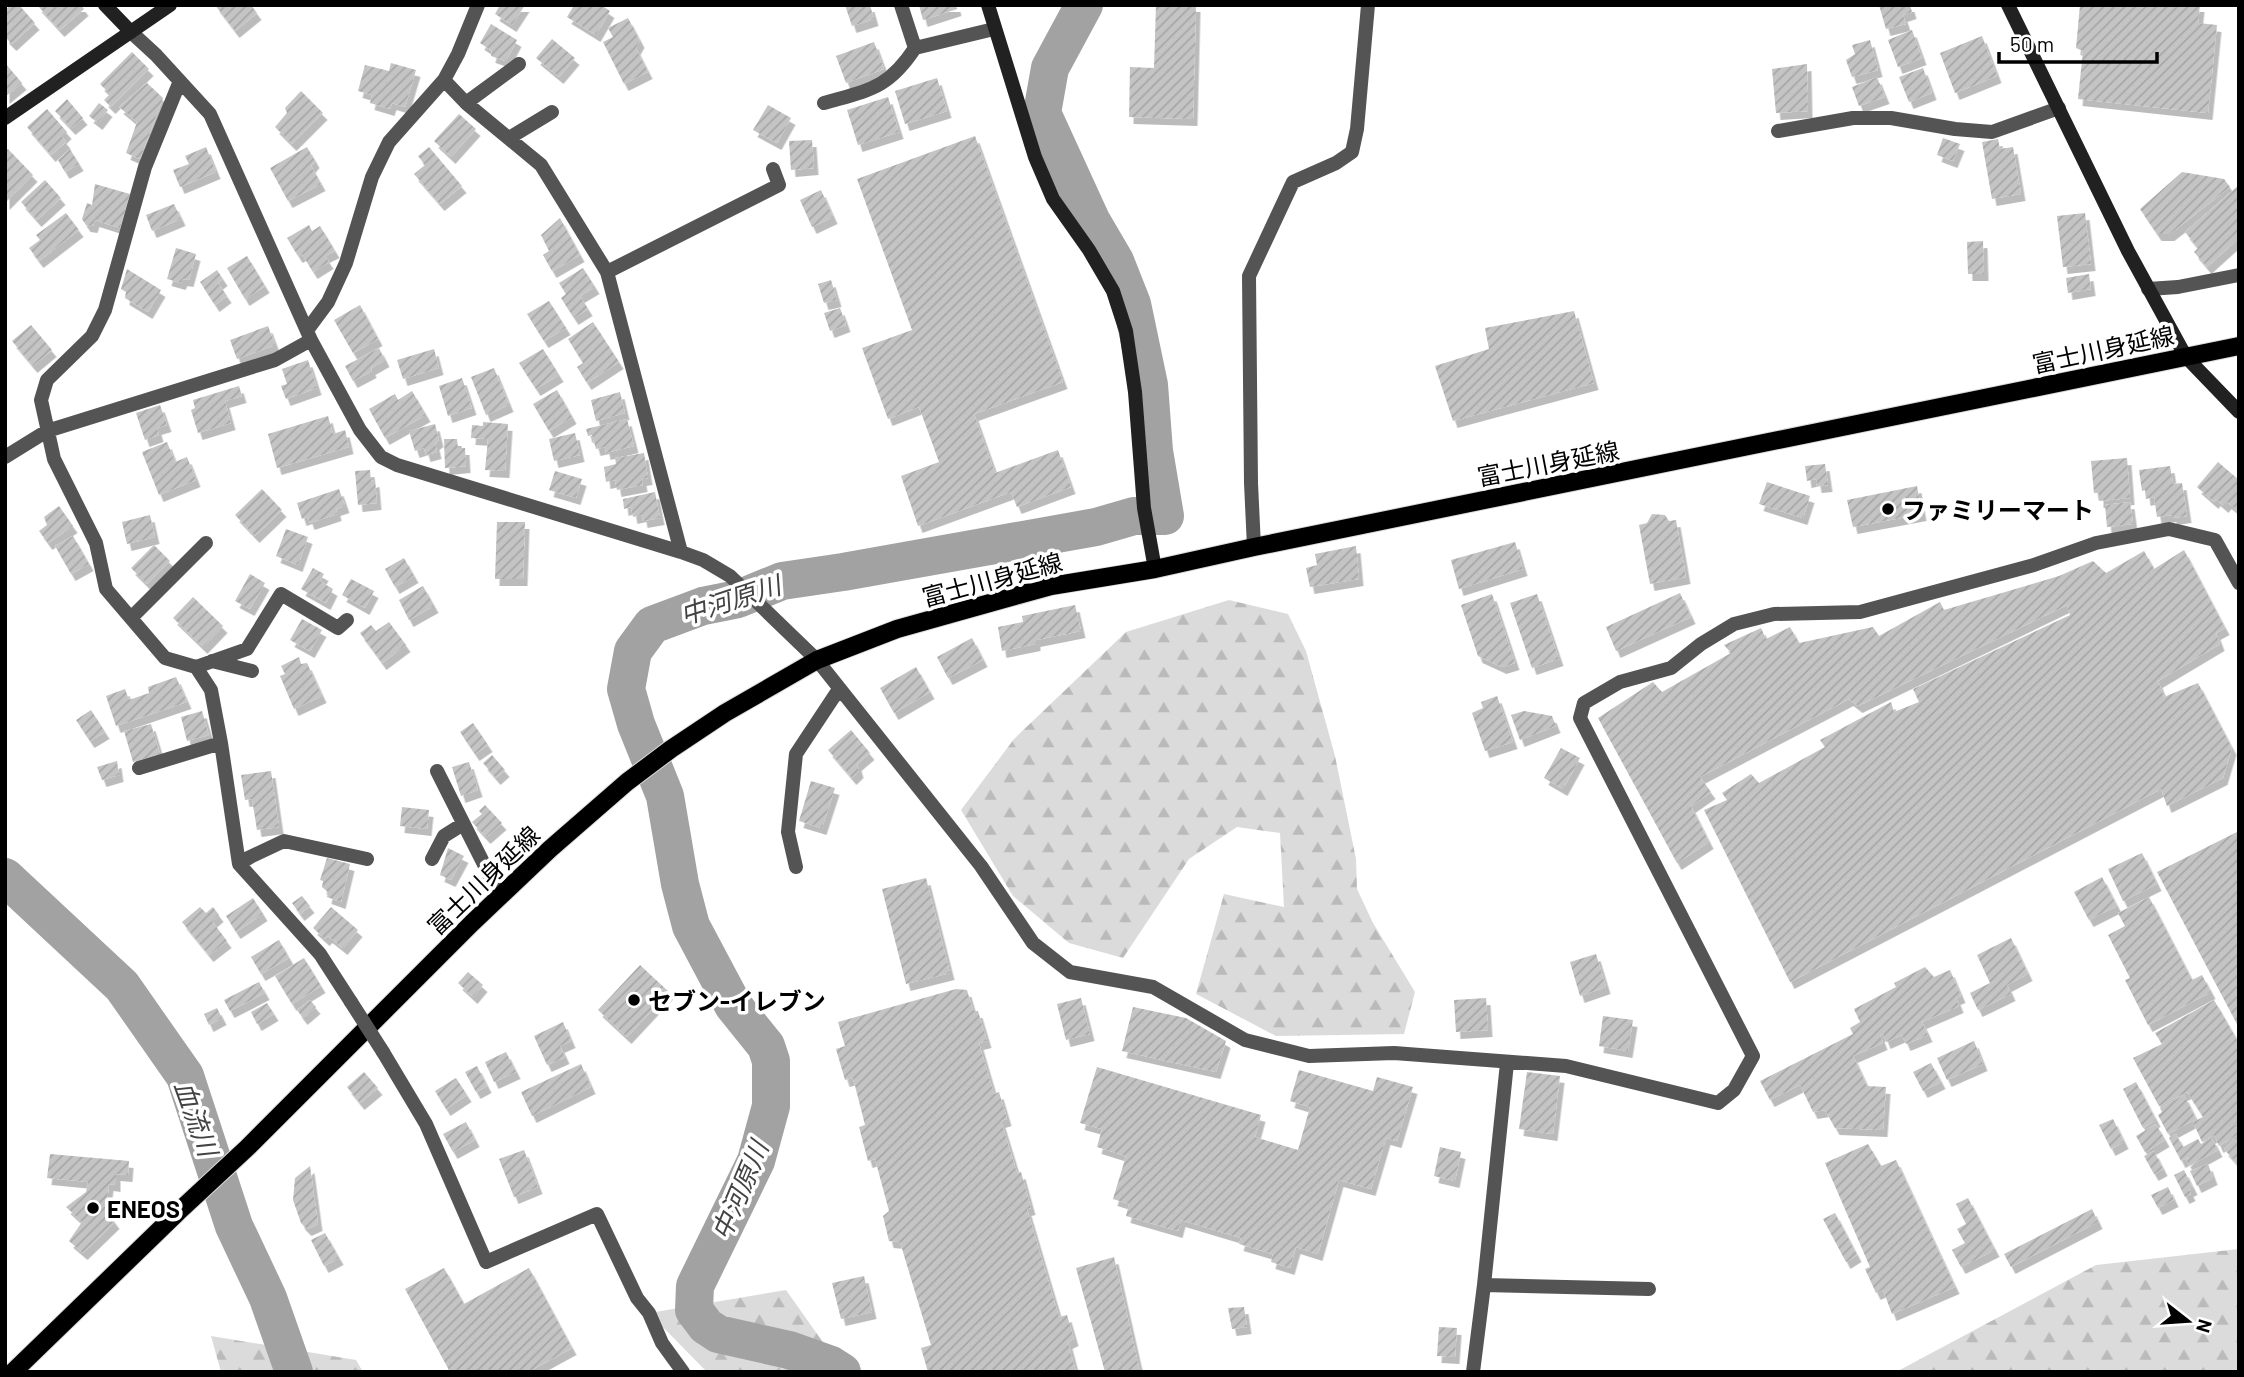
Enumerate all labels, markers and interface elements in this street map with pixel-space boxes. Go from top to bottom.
scale bar [1999,21,2156,65]
text: 50 m [2010,31,2054,56]
street label: 富士川身延線 [2030,320,2176,378]
street label: 富士川身延線 [1475,435,1621,491]
place label: ファミリーマート [1902,495,2094,524]
marker: ファミリーマート [1880,501,1896,517]
street label: 富士川身延線 [919,546,1065,612]
water label: 中河原川 [676,567,787,630]
street label: 富士川身延線 [421,820,545,940]
place label: セブン-イレブン [648,986,826,1015]
marker: セブン-イレブン [626,992,642,1008]
water label: 血流川 [169,1076,226,1163]
water label: 中河原川 [704,1133,775,1244]
place label: ENEOS [107,1194,180,1223]
marker: ENEOS [85,1200,101,1216]
north arrow [2153,1286,2223,1356]
text: N [2192,1317,2218,1336]

